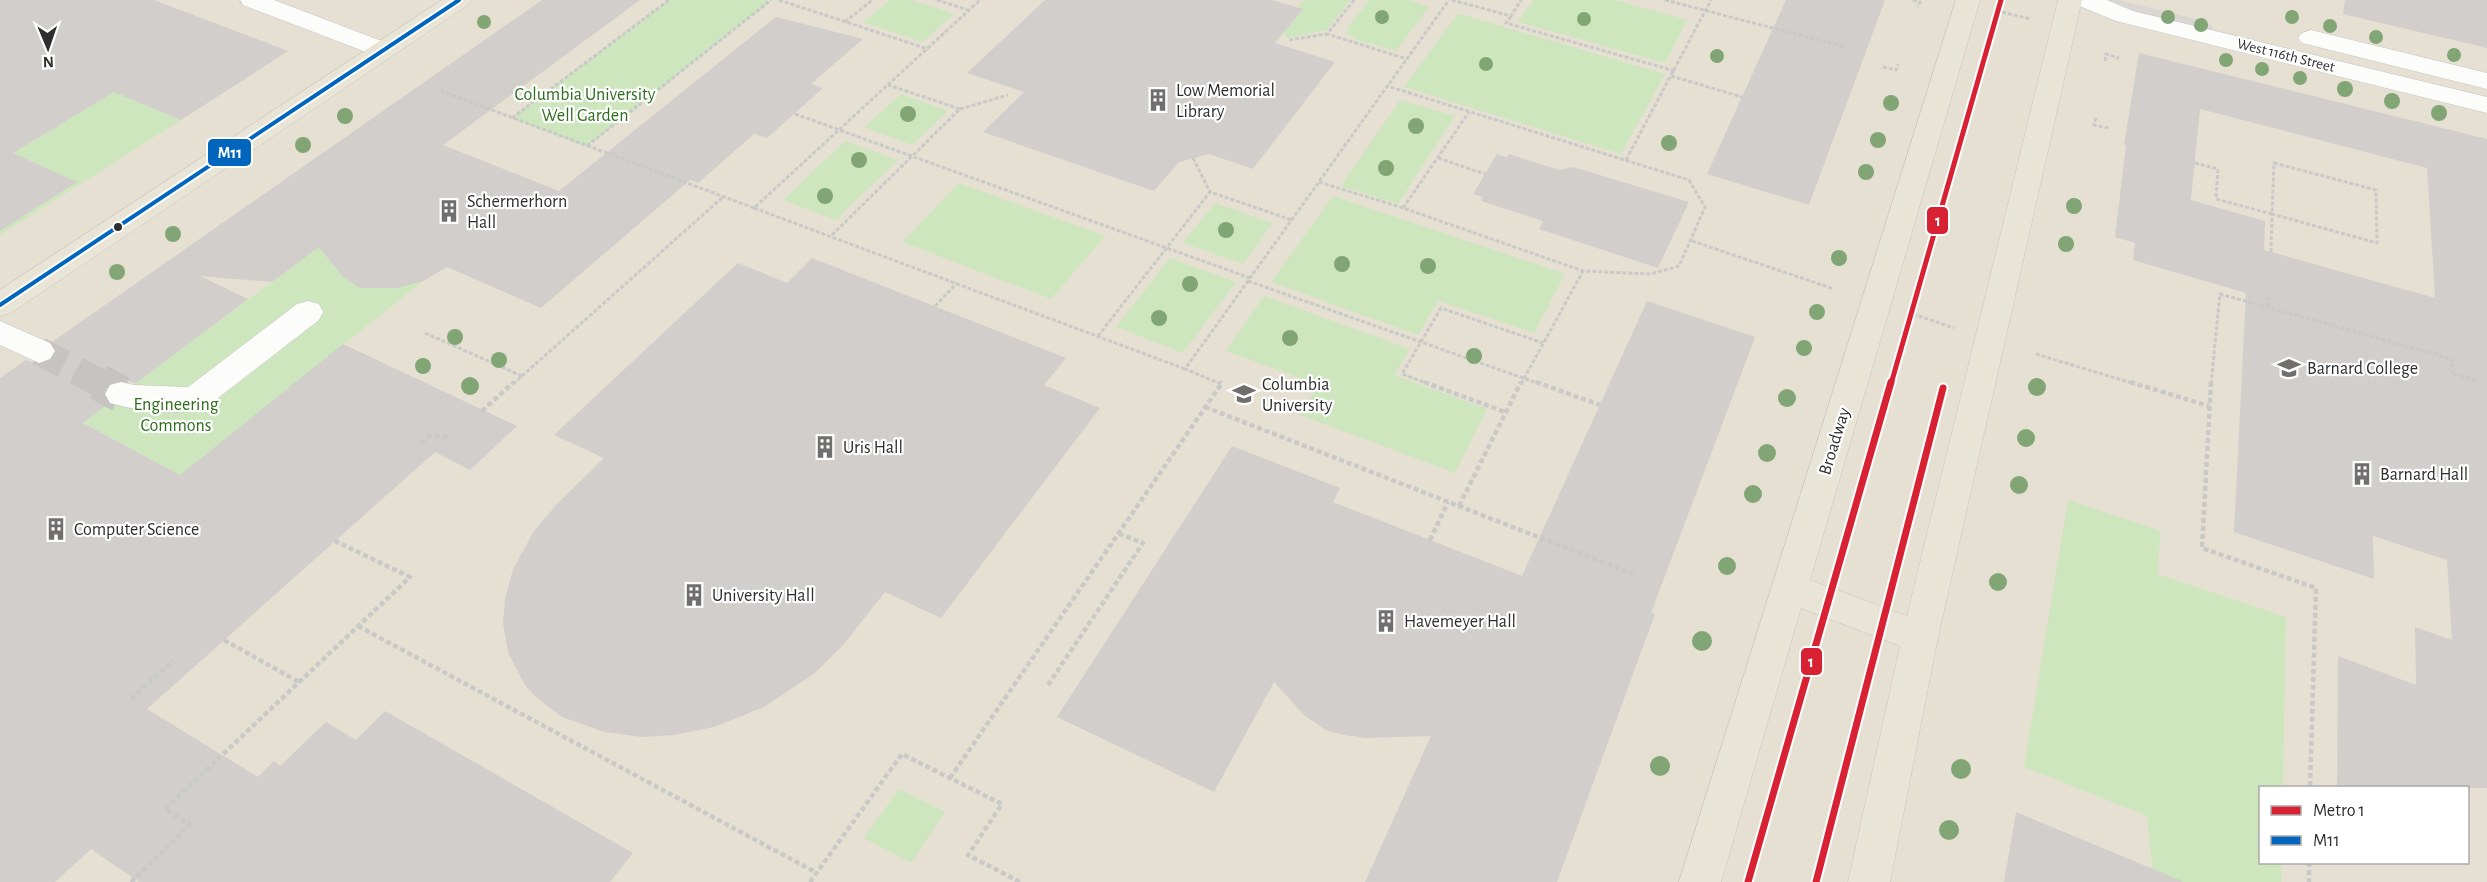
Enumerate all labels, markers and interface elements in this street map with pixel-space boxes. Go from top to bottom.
north arrow [18,18,78,78]
street label: West 116th Street [2235,36,2337,75]
text: N [43,54,54,70]
place label: Low Memorial Library [1176,82,1275,121]
park label: Columbia University Well Garden [514,86,656,125]
building icon: Low Memorial Library [1145,87,1171,113]
line badge: M11 [207,138,252,167]
text: M11 [218,145,242,161]
place label: Schermerhorn Hall [467,193,567,232]
building icon: Schermerhorn Hall [436,198,462,224]
line badge: 1 [1926,206,1949,235]
text: 1 [1935,213,1941,229]
unlabelled marker [112,221,124,233]
school or university icon: Barnard College [2276,355,2302,381]
place label: Barnard College [2307,360,2418,378]
place label: Columbia University [1262,376,1333,415]
school or university icon: Columbia University [1231,381,1257,407]
park label: Engineering Commons [133,396,219,435]
street label: Broadway [1816,405,1854,477]
building icon: Uris Hall [812,434,838,460]
place label: Uris Hall [843,439,903,457]
building icon: Barnard Hall [2349,461,2375,487]
place label: Barnard Hall [2380,466,2468,484]
building icon: Computer Science [43,516,69,542]
place label: Computer Science [74,521,199,539]
building icon: University Hall [681,582,707,608]
place label: University Hall [712,587,815,605]
building icon: Havemeyer Hall [1373,608,1399,634]
place label: Havemeyer Hall [1404,613,1516,631]
line badge: 1 [1800,647,1823,676]
text: 1 [1808,654,1814,670]
legend [2259,786,2469,864]
text: Metro 1 [2313,802,2365,820]
text: M11 [2313,832,2340,850]

